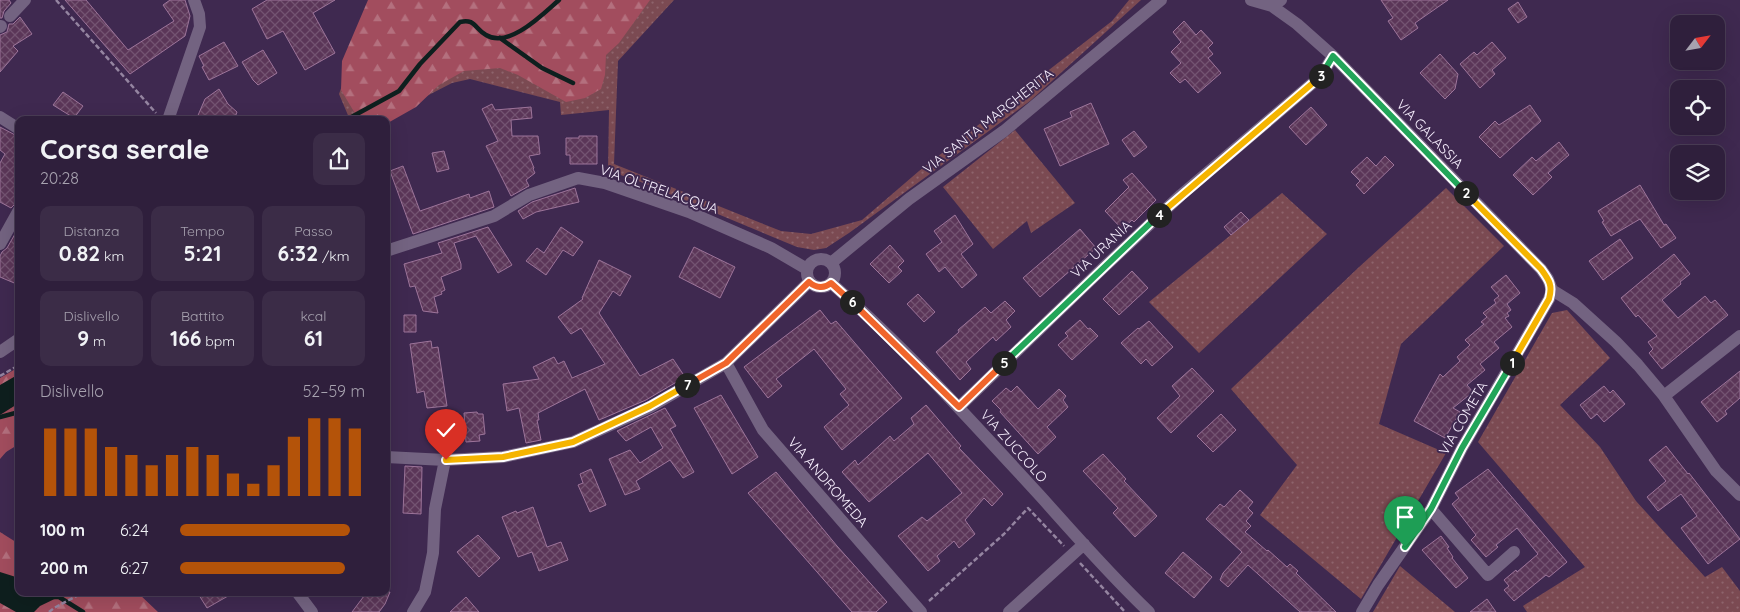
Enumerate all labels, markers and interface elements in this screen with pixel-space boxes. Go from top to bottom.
north arrow [1670,15,1725,70]
map controls [1670,15,1725,200]
street label: VIA SANTA MARGHERITA [919,64,1057,178]
pin: 3 [1308,64,1334,88]
text: 3 [1318,67,1325,85]
button: locate [1670,80,1725,135]
street label: VIA GALASSIA [1393,96,1467,172]
text: Corsa serale [40,131,210,166]
button: share [313,133,365,185]
button: layers [1670,145,1725,200]
street label: VIA OLTRELACQUA [597,160,721,218]
text: 20:28 [40,168,79,188]
pin: 2 [1454,180,1478,206]
text: 2 [1463,184,1470,202]
pin: 4 [1146,202,1172,228]
text: 4 [1155,206,1164,224]
street label: VIA URANIA [1067,216,1135,282]
text: Distanza [63,222,120,240]
text: Tempo [180,222,225,240]
text: Passo [294,222,333,240]
text: 0.82 [59,240,100,266]
text: 5:21 [184,240,221,266]
text: 6:32 [278,240,318,266]
text: km [100,247,124,265]
text: /km [318,247,349,265]
pin: 6 [840,290,864,314]
text: 6 [849,293,856,311]
text: Dislivello [64,307,119,325]
text: Battito [181,307,224,325]
text: kcal [300,307,327,325]
text: 9 [77,325,89,351]
text: 166 [170,325,201,351]
text: 61 [304,325,323,351]
text: m [89,332,106,350]
text: bpm [201,332,235,350]
pin: 5 [992,350,1016,376]
pin: 1 [1500,350,1524,376]
text: 5 [1000,354,1009,372]
text: 1 [1510,354,1515,372]
pin: 7 [674,372,700,398]
text: 7 [684,376,691,394]
street label: VIA COMETA [1435,378,1491,458]
text: Dislivello [40,381,104,401]
text: 52–59 m [303,381,365,401]
street label: VIA ZUCCOLO [977,406,1052,486]
pin [425,409,467,460]
icon: check [432,416,460,444]
street label: VIA ANDROMEDA [784,433,872,531]
pin [1384,496,1426,547]
icon: arrive [1391,503,1419,531]
text: 100 m [40,520,85,540]
text: 6:24 [120,520,149,540]
text: 200 m [40,558,88,578]
text: 6:27 [120,558,148,578]

